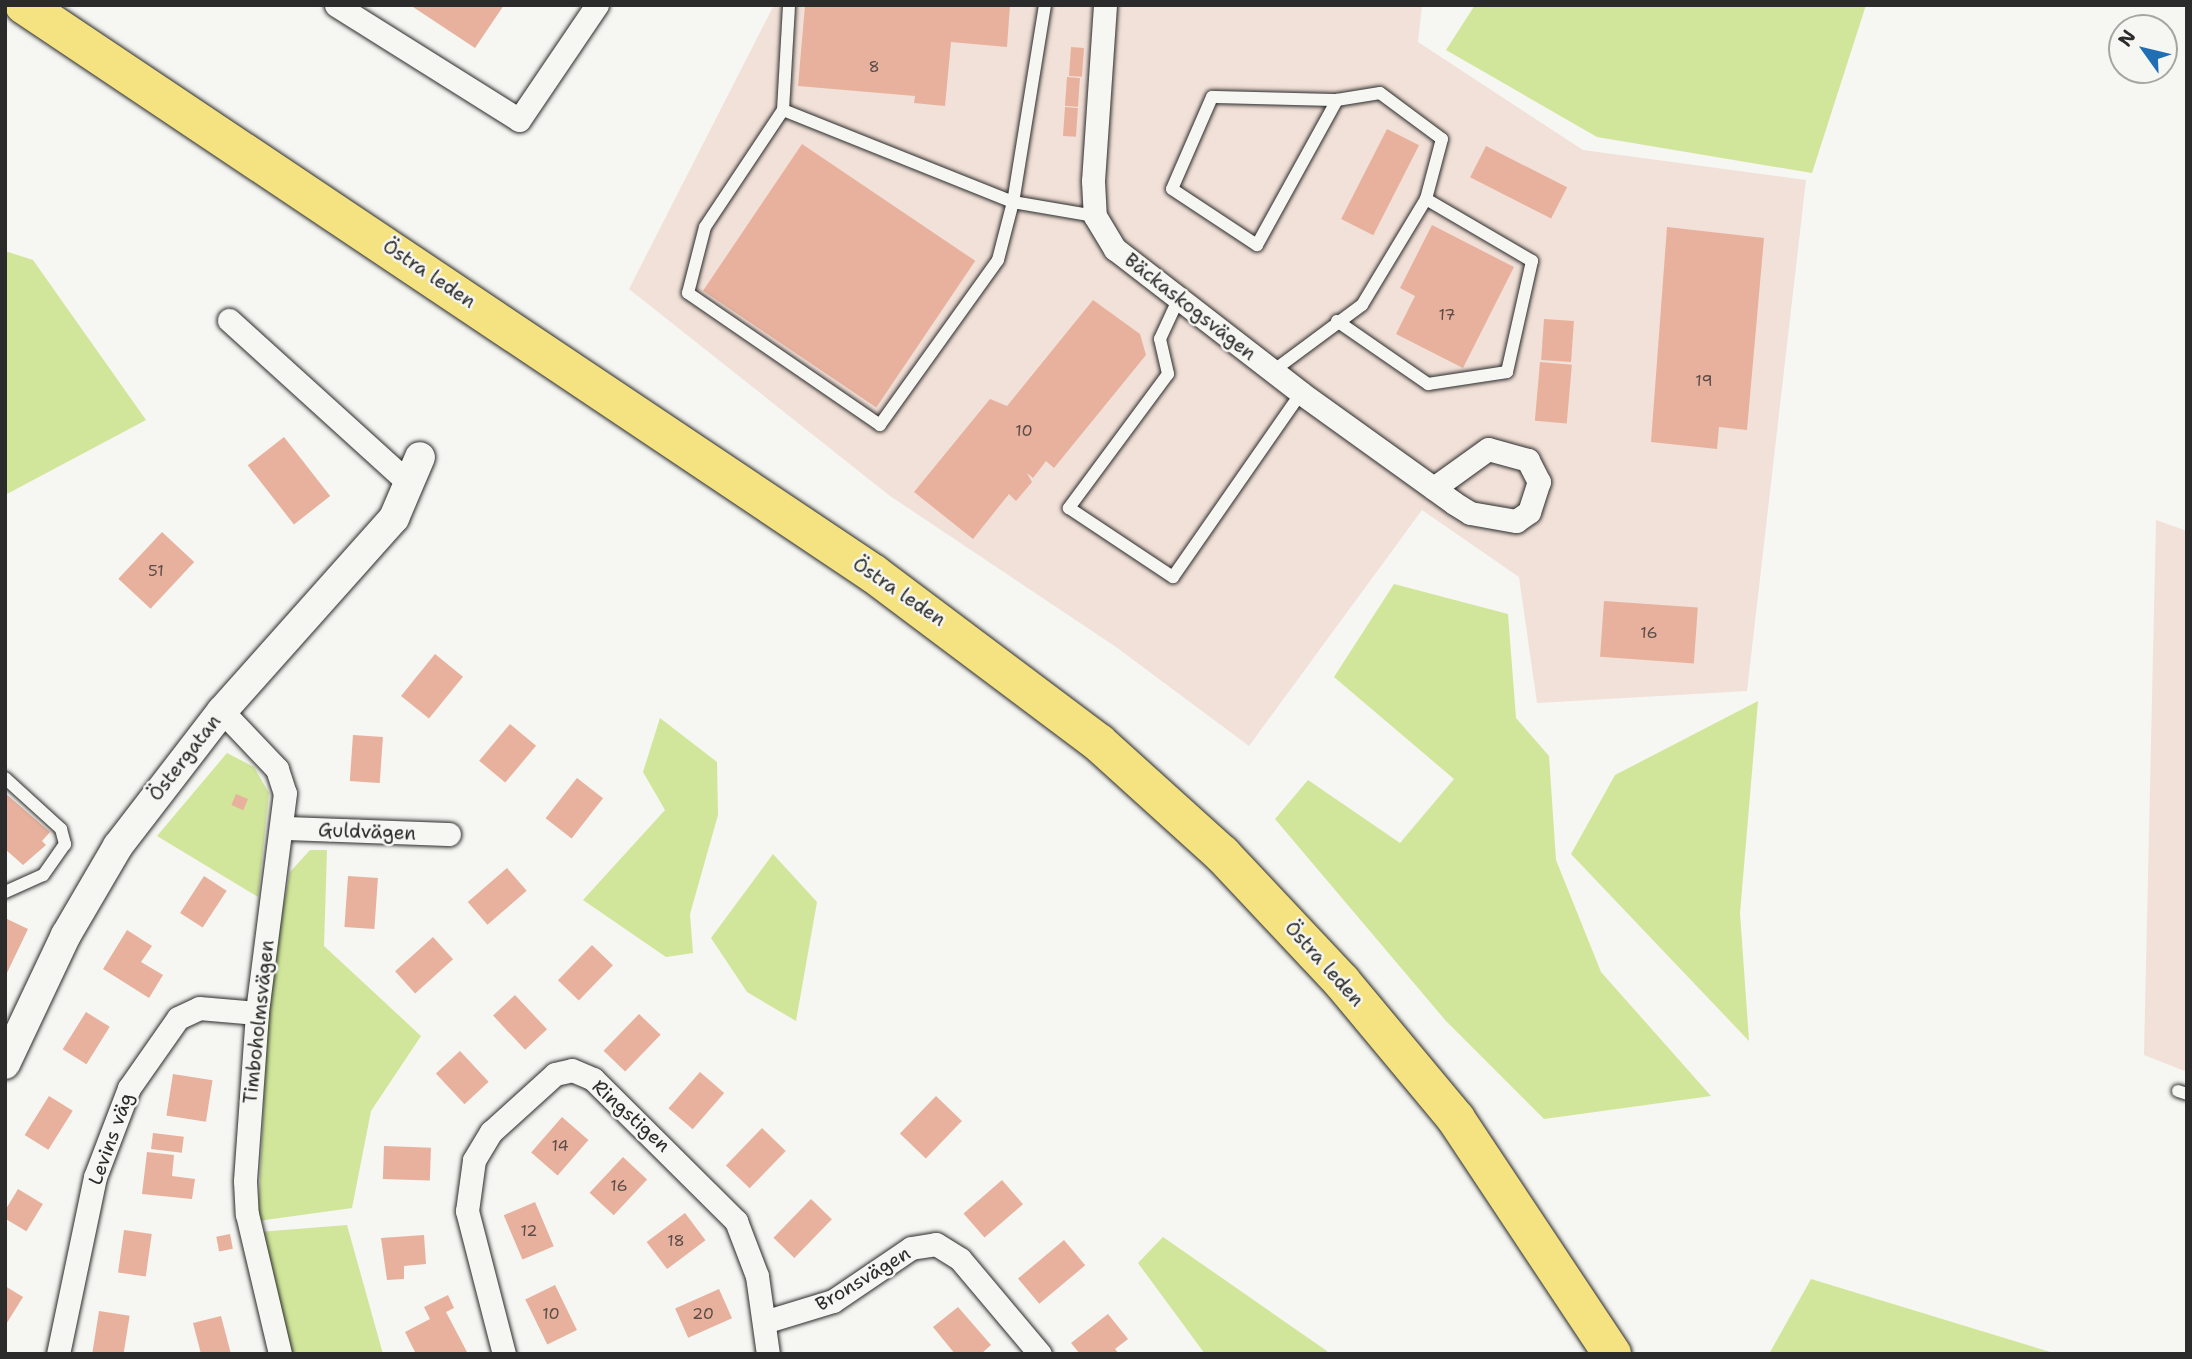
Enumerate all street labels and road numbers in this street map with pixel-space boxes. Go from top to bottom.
street label: Östra leden [378,235,480,313]
street label: Bäckaskogsvägen [1120,249,1260,365]
street label: Östra leden [848,553,950,631]
street label: Östergatan [144,710,226,806]
street label: Guldvägen [318,819,416,845]
street label: Östra leden [1280,917,1368,1011]
street label: Timboholmsvägen [239,939,279,1105]
street label: Ringstigen [587,1075,675,1157]
street label: Levins väg [84,1090,138,1188]
street label: Bronsvägen [812,1242,914,1316]

